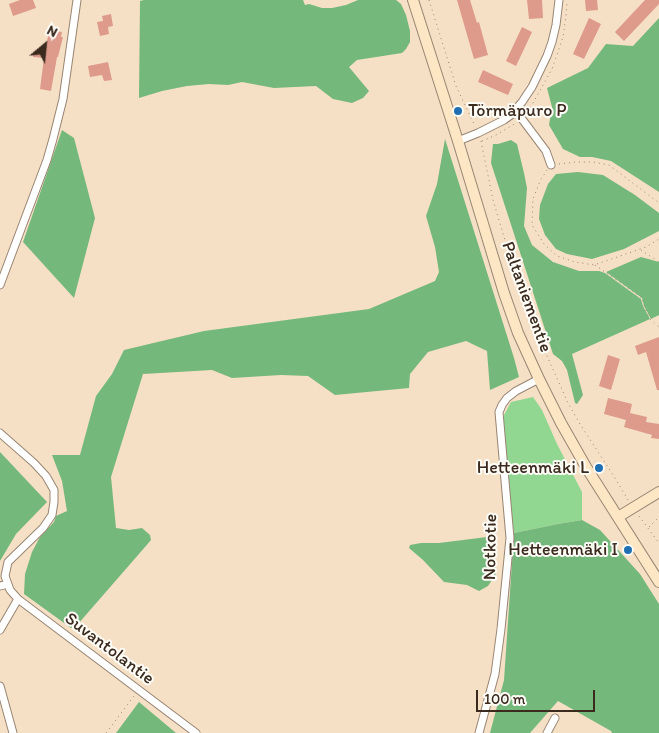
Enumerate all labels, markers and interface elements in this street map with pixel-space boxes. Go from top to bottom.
north arrow [20,20,70,70]
text: N [44,22,60,41]
place label: Törmäpuro P [468,100,567,122]
marker: Törmäpuro P [452,105,464,117]
street label: Paltaniementie [496,239,556,355]
place label: Hetteenmäki L [477,457,589,479]
marker: Hetteenmäki L [593,462,605,474]
street label: Notkotie [480,514,502,580]
place label: Hetteenmäki I [508,539,618,561]
marker: Hetteenmäki I [622,544,634,556]
street label: Suvantolantie [60,608,158,690]
scale bar [479,680,598,712]
text: 100 m [484,690,525,708]

